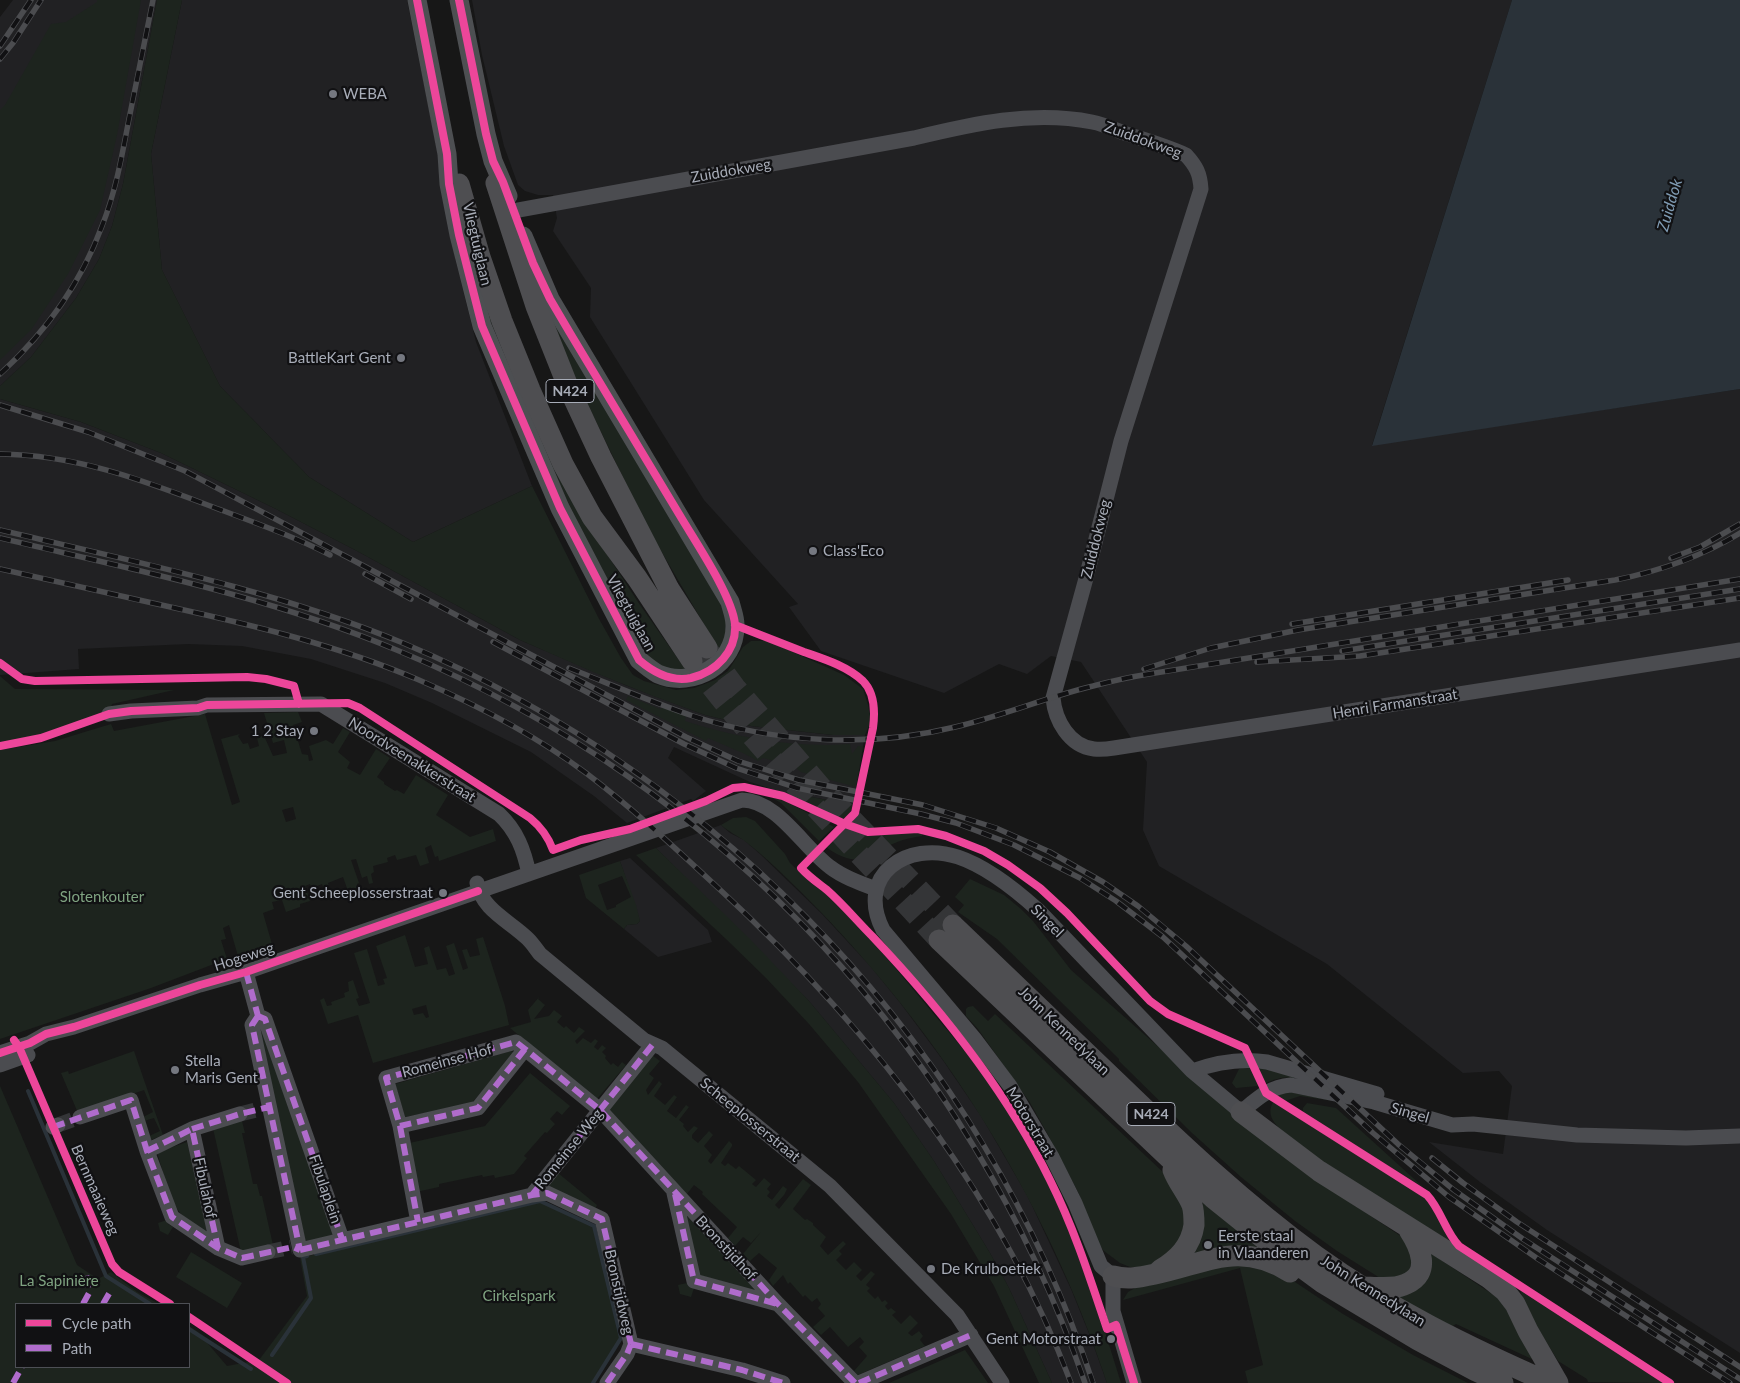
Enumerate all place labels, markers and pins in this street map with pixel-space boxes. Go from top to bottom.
place label: WEBA [343,85,387,103]
marker: WEBA [327,88,339,100]
place label: BattleKart Gent [288,349,391,367]
marker: BattleKart Gent [395,352,407,364]
place label: Class'Eco [823,542,884,560]
marker: Class'Eco [807,545,819,557]
place label: 1 2 Stay [251,722,304,740]
marker: 1 2 Stay [308,725,320,737]
place label: Gent Scheeplosserstraat [273,884,433,902]
marker: Gent Scheeplosserstraat [437,887,449,899]
place label: Stella Maris Gent [185,1052,258,1087]
marker: Stella Maris Gent [169,1064,181,1076]
place label: Eerste staal in Vlaanderen [1218,1227,1309,1262]
marker: Eerste staal in Vlaanderen [1202,1239,1214,1251]
place label: De Krulboetiek [941,1260,1041,1278]
marker: De Krulboetiek [925,1263,937,1275]
place label: Gent Motorstraat [986,1330,1101,1348]
marker: Gent Motorstraat [1105,1333,1117,1345]

